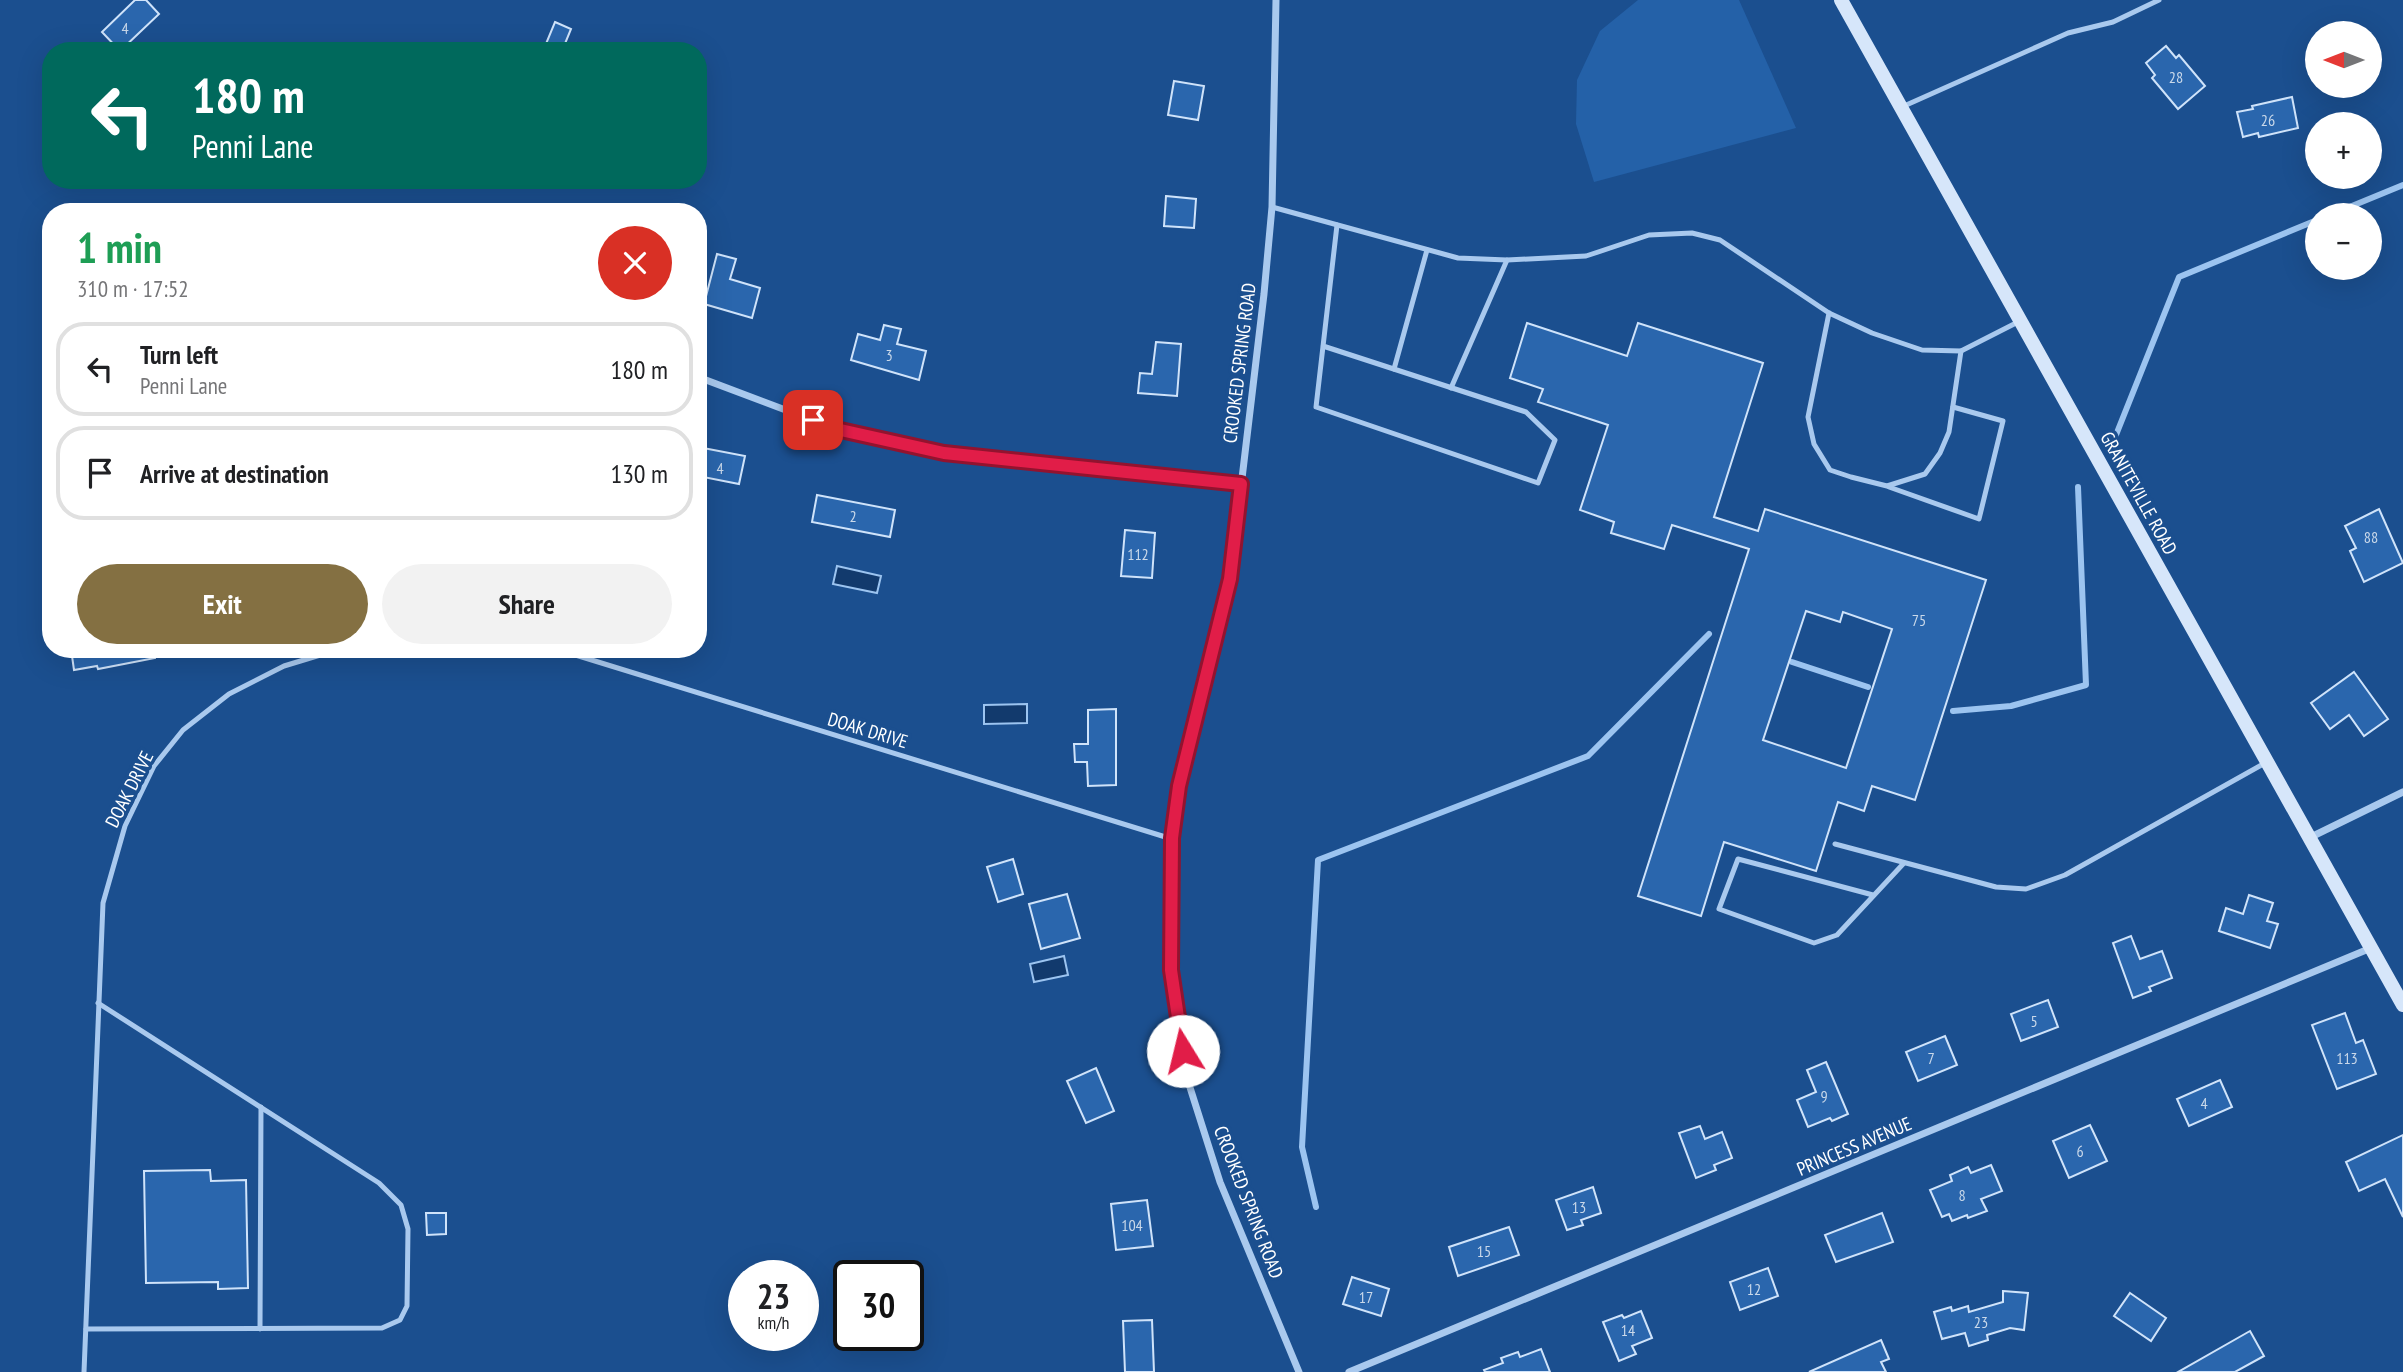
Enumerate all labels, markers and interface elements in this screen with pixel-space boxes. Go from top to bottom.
house number: 4 [121,18,129,38]
north arrow [2305,21,2382,98]
map controls [2305,21,2382,280]
text: 180 m [192,63,305,127]
house number: 28 [2169,67,2183,87]
icon: left [77,70,168,161]
house number: 26 [2261,110,2275,130]
button: + [2305,112,2382,189]
text: Penni Lane [192,125,313,167]
button: − [2305,203,2382,280]
text: 1 min [77,220,162,275]
button: close [598,226,672,300]
text: 310 m · 17:52 [77,274,189,303]
street label: CROOKED SPRING ROAD [1217,282,1261,444]
text: Turn left [140,338,218,371]
house number: 3 [885,345,893,365]
icon: left [81,350,119,388]
text: 180 m [610,353,668,386]
text: Penni Lane [140,371,227,400]
pin [783,390,843,450]
icon: arrive [794,401,832,439]
street label: GRANITEVILLE ROAD [2095,427,2183,559]
icon: arrive [81,454,119,492]
text: Arrive at destination [140,457,329,490]
text: 130 m [610,457,668,490]
house number: 4 [716,458,724,478]
house number: 2 [849,506,857,526]
house number: 88 [2364,527,2378,547]
house number: 112 [1127,544,1149,564]
button: Exit [77,564,368,644]
button: Share [382,564,672,644]
house number: 75 [1912,610,1926,630]
street label: DOAK DRIVE [825,706,911,754]
street label: DOAK DRIVE [100,747,158,831]
house number: 5 [2030,1011,2038,1031]
position arrow [1146,1014,1220,1088]
house number: 7 [1927,1048,1935,1068]
house number: 113 [2336,1048,2358,1068]
house number: 9 [1820,1086,1828,1106]
house number: 4 [2200,1093,2208,1113]
street label: PRINCESS AVENUE [1793,1111,1915,1181]
street label: CROOKED SPRING ROAD [1209,1122,1289,1282]
house number: 6 [2076,1141,2084,1161]
house number: 8 [1958,1185,1966,1205]
house number: 13 [1572,1197,1586,1217]
house number: 104 [1121,1215,1143,1235]
house number: 15 [1477,1241,1491,1261]
speed limit sign: 30 [833,1260,924,1351]
text: 23 [757,1273,790,1319]
house number: 12 [1747,1279,1761,1299]
house number: 17 [1359,1287,1373,1307]
text: km/h [758,1311,789,1334]
house number: 23 [1974,1312,1988,1332]
house number: 14 [1621,1320,1635,1340]

